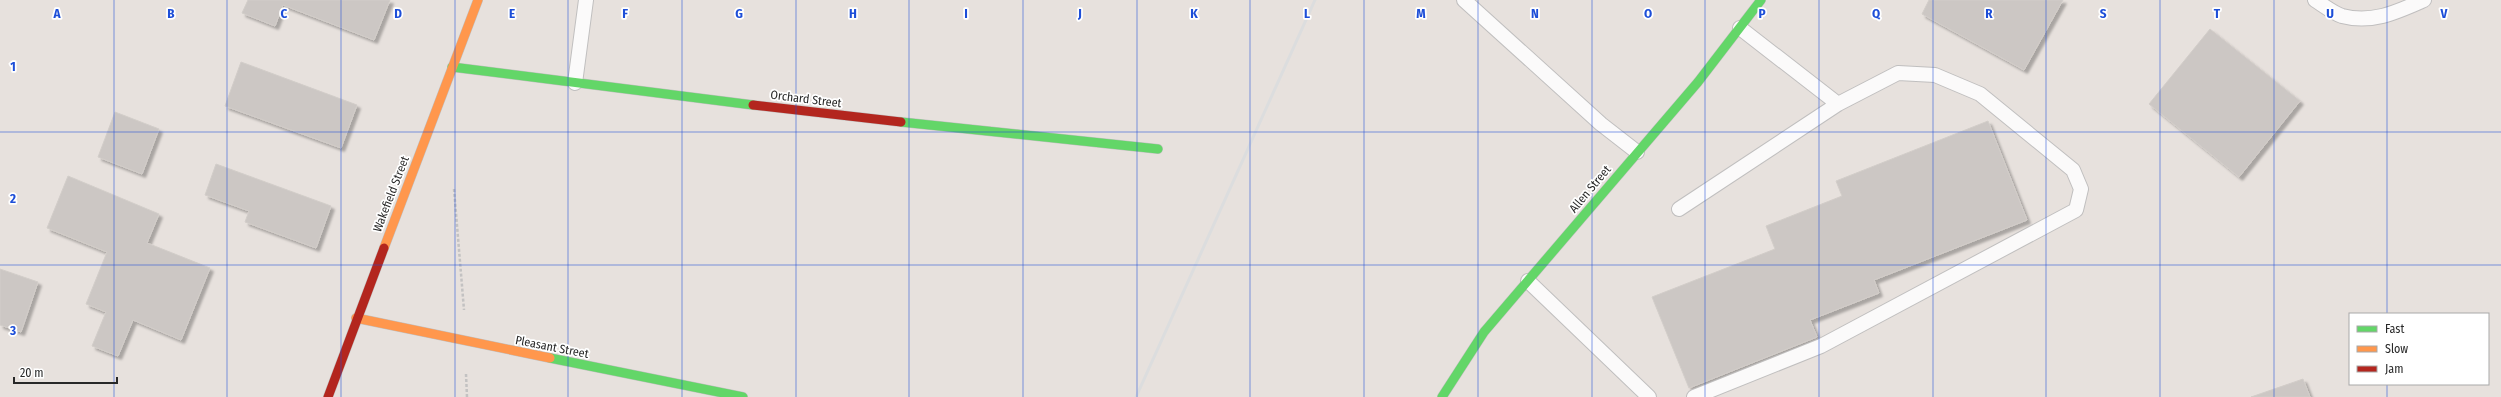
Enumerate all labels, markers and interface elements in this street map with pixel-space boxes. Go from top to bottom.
text: A [52,6,61,21]
text: B [167,6,175,21]
text: C [281,6,288,21]
text: D [394,6,402,21]
text: E [509,6,515,21]
text: F [622,6,628,21]
text: G [735,6,743,21]
text: H [849,6,857,21]
text: I [964,6,968,21]
text: J [1077,6,1082,21]
text: K [1190,6,1198,21]
text: L [1304,6,1310,21]
text: M [1416,6,1426,21]
text: N [1531,6,1539,21]
text: O [1644,6,1652,21]
text: P [1758,6,1766,21]
text: Q [1872,6,1881,21]
text: R [1985,6,1993,21]
text: S [2100,6,2107,21]
text: T [2214,6,2221,21]
text: U [2326,6,2334,21]
text: V [2440,6,2448,21]
text: 1 [10,59,16,74]
street label: Orchard Street [770,88,842,110]
street label: Wakefield Street [370,154,412,234]
street label: Allen Street [1566,163,1614,215]
text: 2 [9,191,16,206]
legend [2349,313,2489,385]
text: Fast [2385,322,2404,336]
text: 3 [9,323,16,338]
street label: Pleasant Street [514,333,590,361]
text: Slow [2385,342,2408,356]
scale bar [14,359,117,385]
text: Jam [2385,362,2403,376]
text: 20 m [20,366,44,380]

